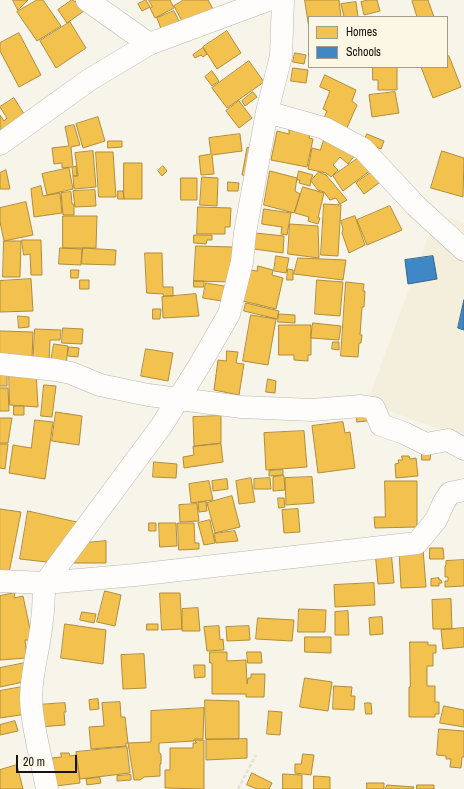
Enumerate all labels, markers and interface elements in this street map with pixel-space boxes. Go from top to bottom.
legend [308,16,448,68]
text: Homes [346,24,377,40]
text: Schools [346,44,381,60]
scale bar [18,747,79,773]
text: 20 m [23,754,45,770]

